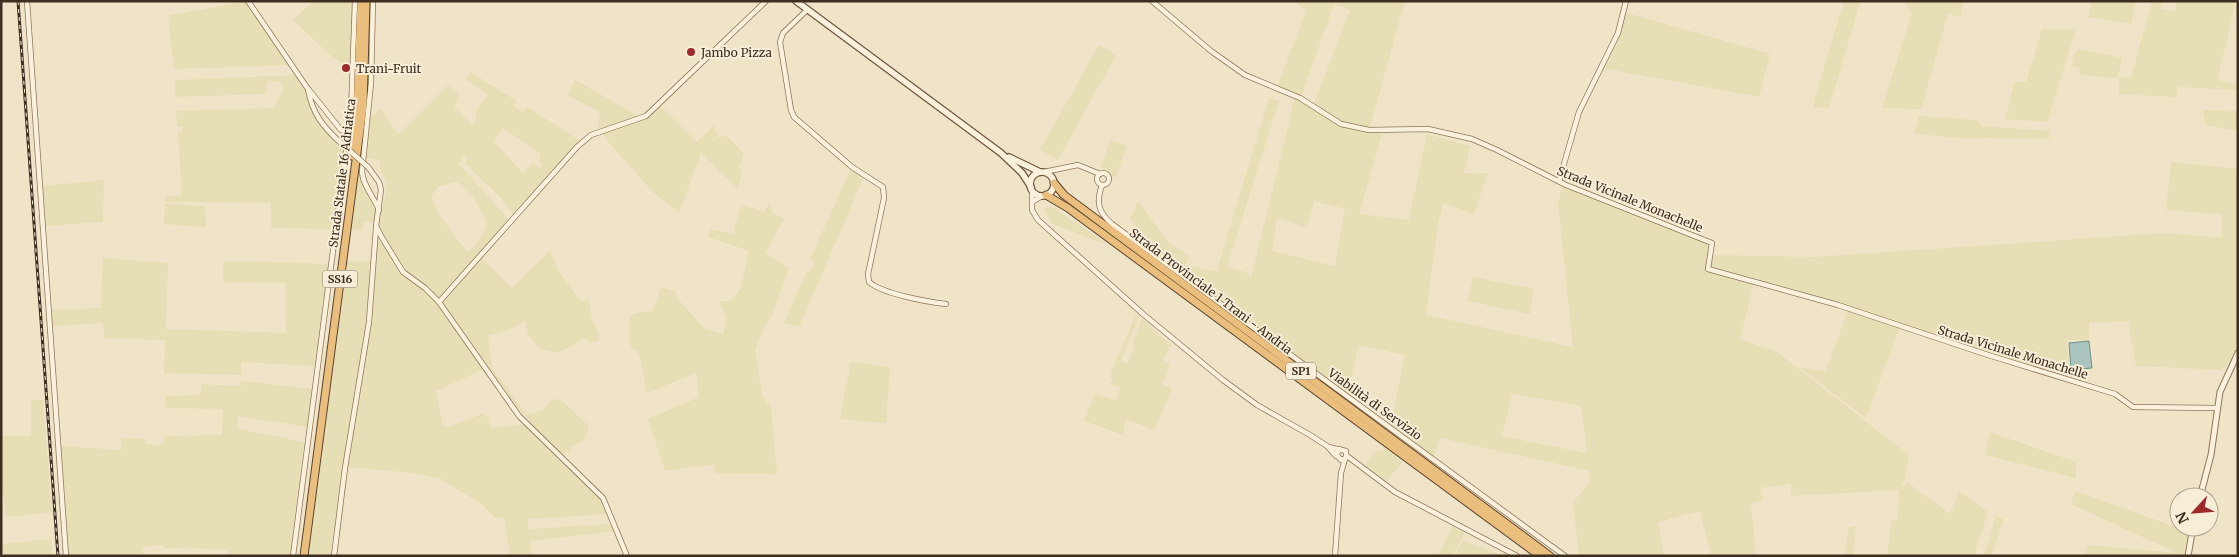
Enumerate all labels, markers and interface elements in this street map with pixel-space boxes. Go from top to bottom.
place label: Jambo Pizza [700,45,773,60]
marker: Jambo Pizza [685,46,697,58]
place label: Trani-Fruit [356,61,422,76]
marker: Trani-Fruit [340,62,352,74]
street label: Strada Statale 16 Adriatica [325,97,359,248]
street label: Strada Vicinale Monachelle [1555,163,1705,235]
street label: Strada Provinciale 1 Trani - Andria [1127,225,1296,357]
road number: SS16 [322,270,358,288]
street label: Strada Vicinale Monachelle [1936,322,2090,382]
road number: SP1 [1286,362,1316,380]
street label: Viabilità di Servizio [1325,364,1425,443]
north arrow [2169,487,2219,537]
text: N [2172,509,2193,527]

